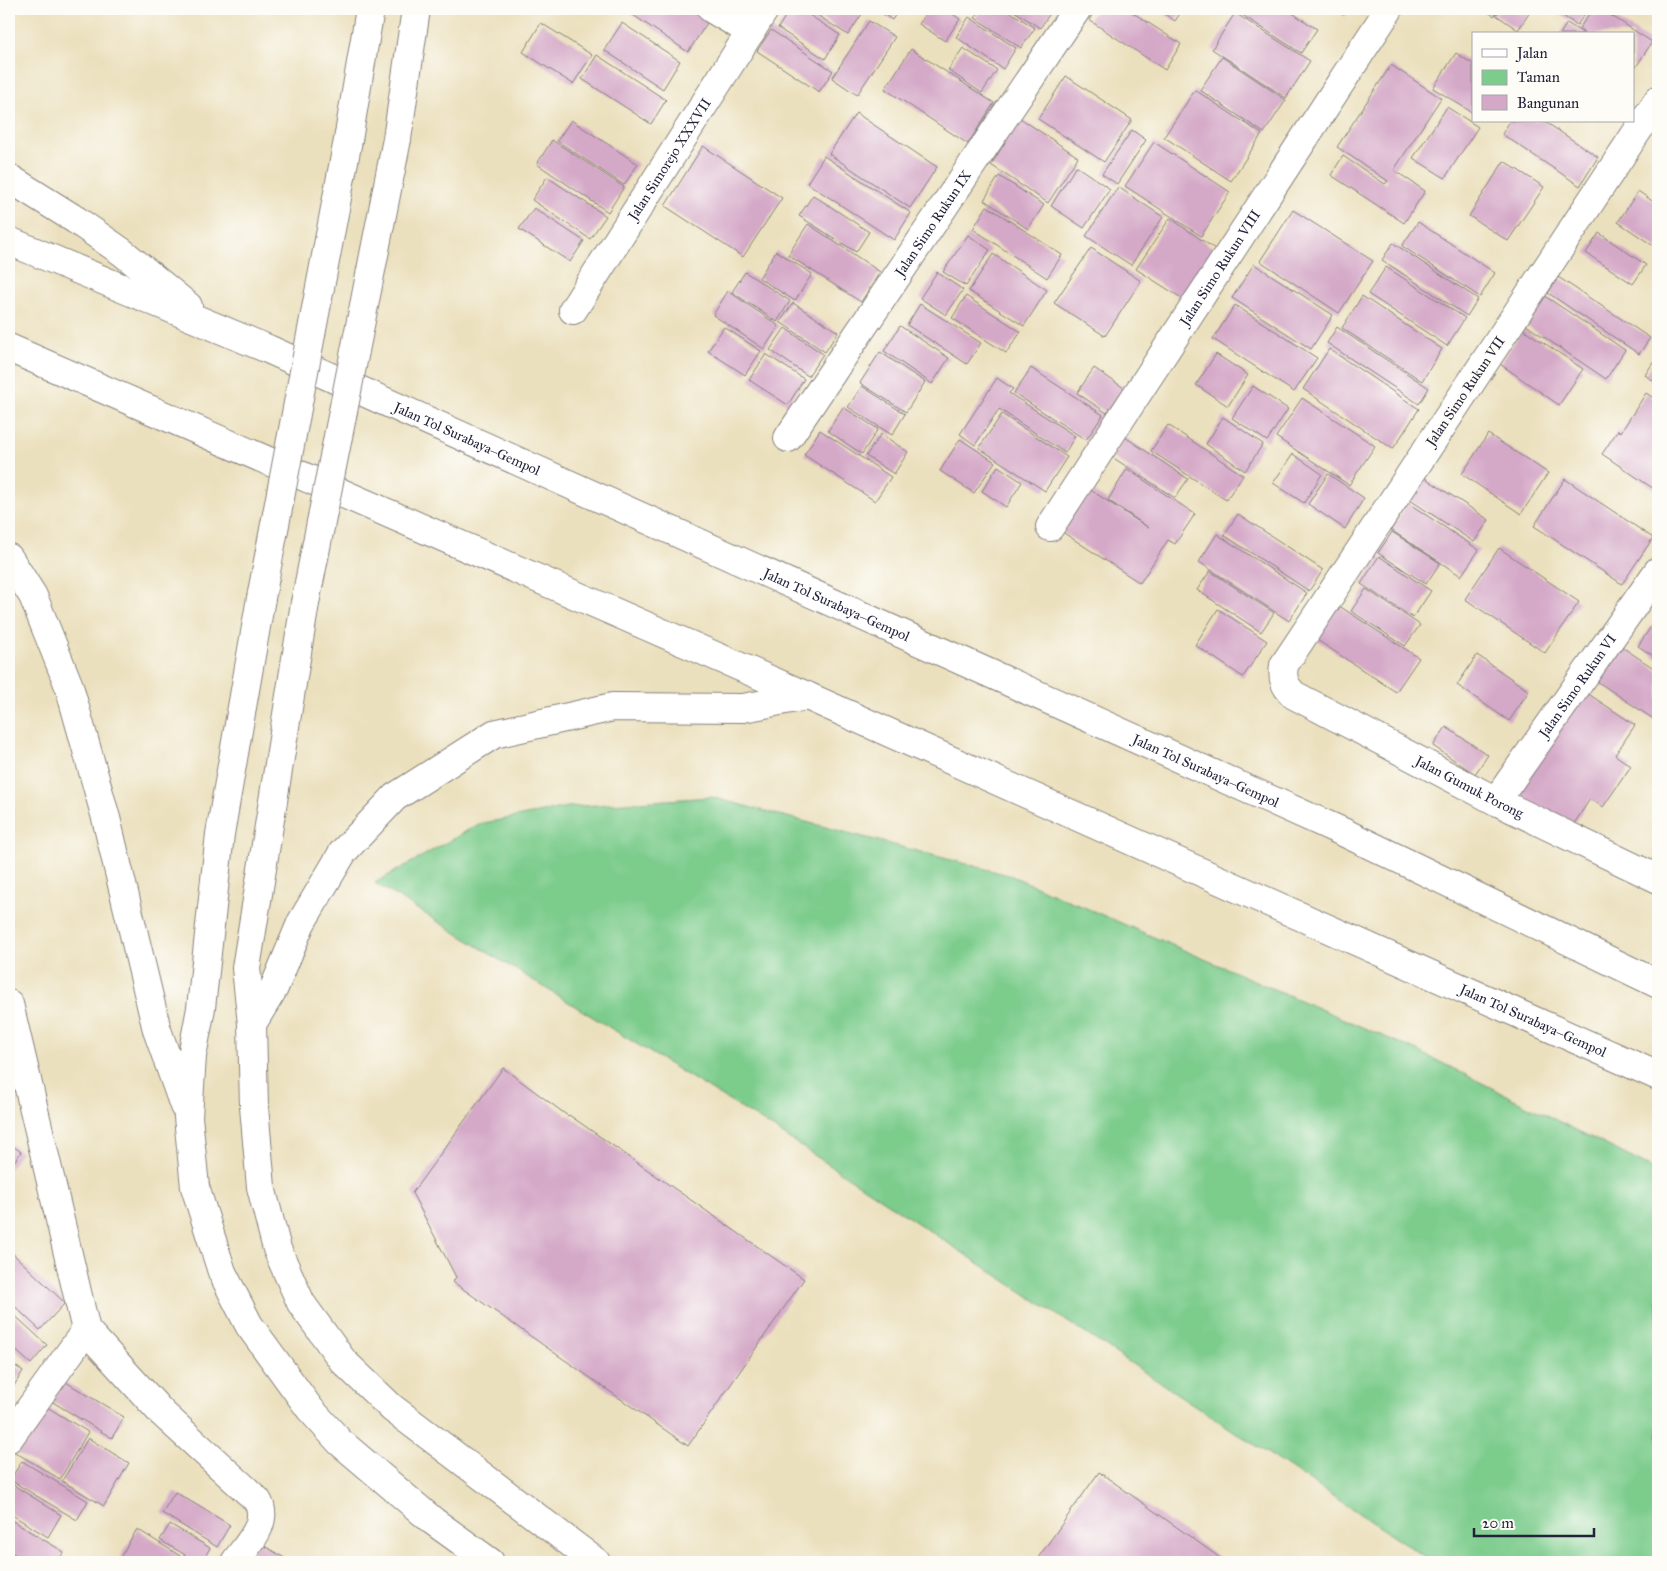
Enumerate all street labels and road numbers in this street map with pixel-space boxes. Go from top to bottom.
street label: Jalan Simorejo XXXVII [623,95,715,226]
street label: Jalan Simo Rukun IX [890,167,975,282]
street label: Jalan Simo Rukun VIII [1175,207,1264,331]
street label: Jalan Simo Rukun VII [1421,333,1509,452]
street label: Jalan Tol Surabaya–Gempol [389,398,543,479]
street label: Jalan Tol Surabaya–Gempol [758,564,912,645]
street label: Jalan Simo Rukun VI [1534,631,1620,743]
street label: Jalan Tol Surabaya–Gempol [1128,730,1282,811]
street label: Jalan Gumuk Porong [1410,751,1527,822]
street label: Jalan Tol Surabaya–Gempol [1455,980,1609,1061]

